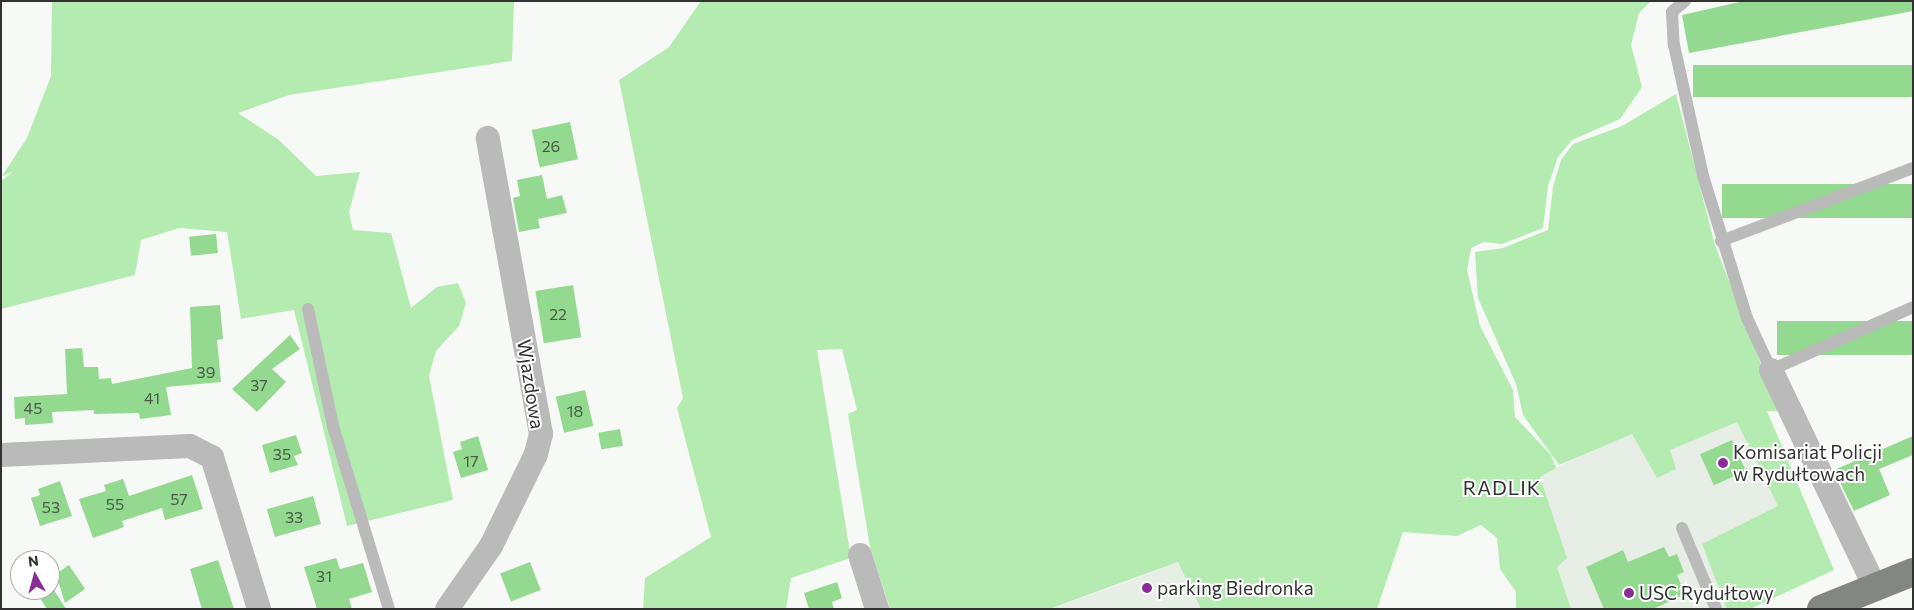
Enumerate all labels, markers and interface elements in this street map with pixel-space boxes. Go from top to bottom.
house number: 26 [542,136,560,156]
house number: 22 [549,304,567,324]
street label: Wjazdowa [513,337,549,431]
house number: 39 [197,362,215,382]
house number: 37 [250,375,268,395]
house number: 41 [144,388,160,408]
house number: 45 [24,398,42,418]
house number: 18 [567,401,583,421]
place label: Komisariat Policji w Rydułtowach [1733,441,1882,485]
house number: 35 [273,444,291,464]
house number: 17 [463,451,479,471]
marker: Komisariat Policji w Rydułtowach [1717,457,1729,469]
district label: RADLIK [1462,475,1542,499]
house number: 57 [170,489,188,509]
house number: 55 [106,494,124,514]
house number: 53 [42,497,60,517]
house number: 33 [285,507,303,527]
north arrow [10,550,60,600]
text: N [27,552,39,570]
house number: 31 [316,566,332,586]
place label: parking Biedronka [1157,577,1314,599]
marker: parking Biedronka [1141,582,1153,594]
place label: USC Rydułtowy [1639,582,1774,604]
marker: USC Rydułtowy [1623,587,1635,599]

